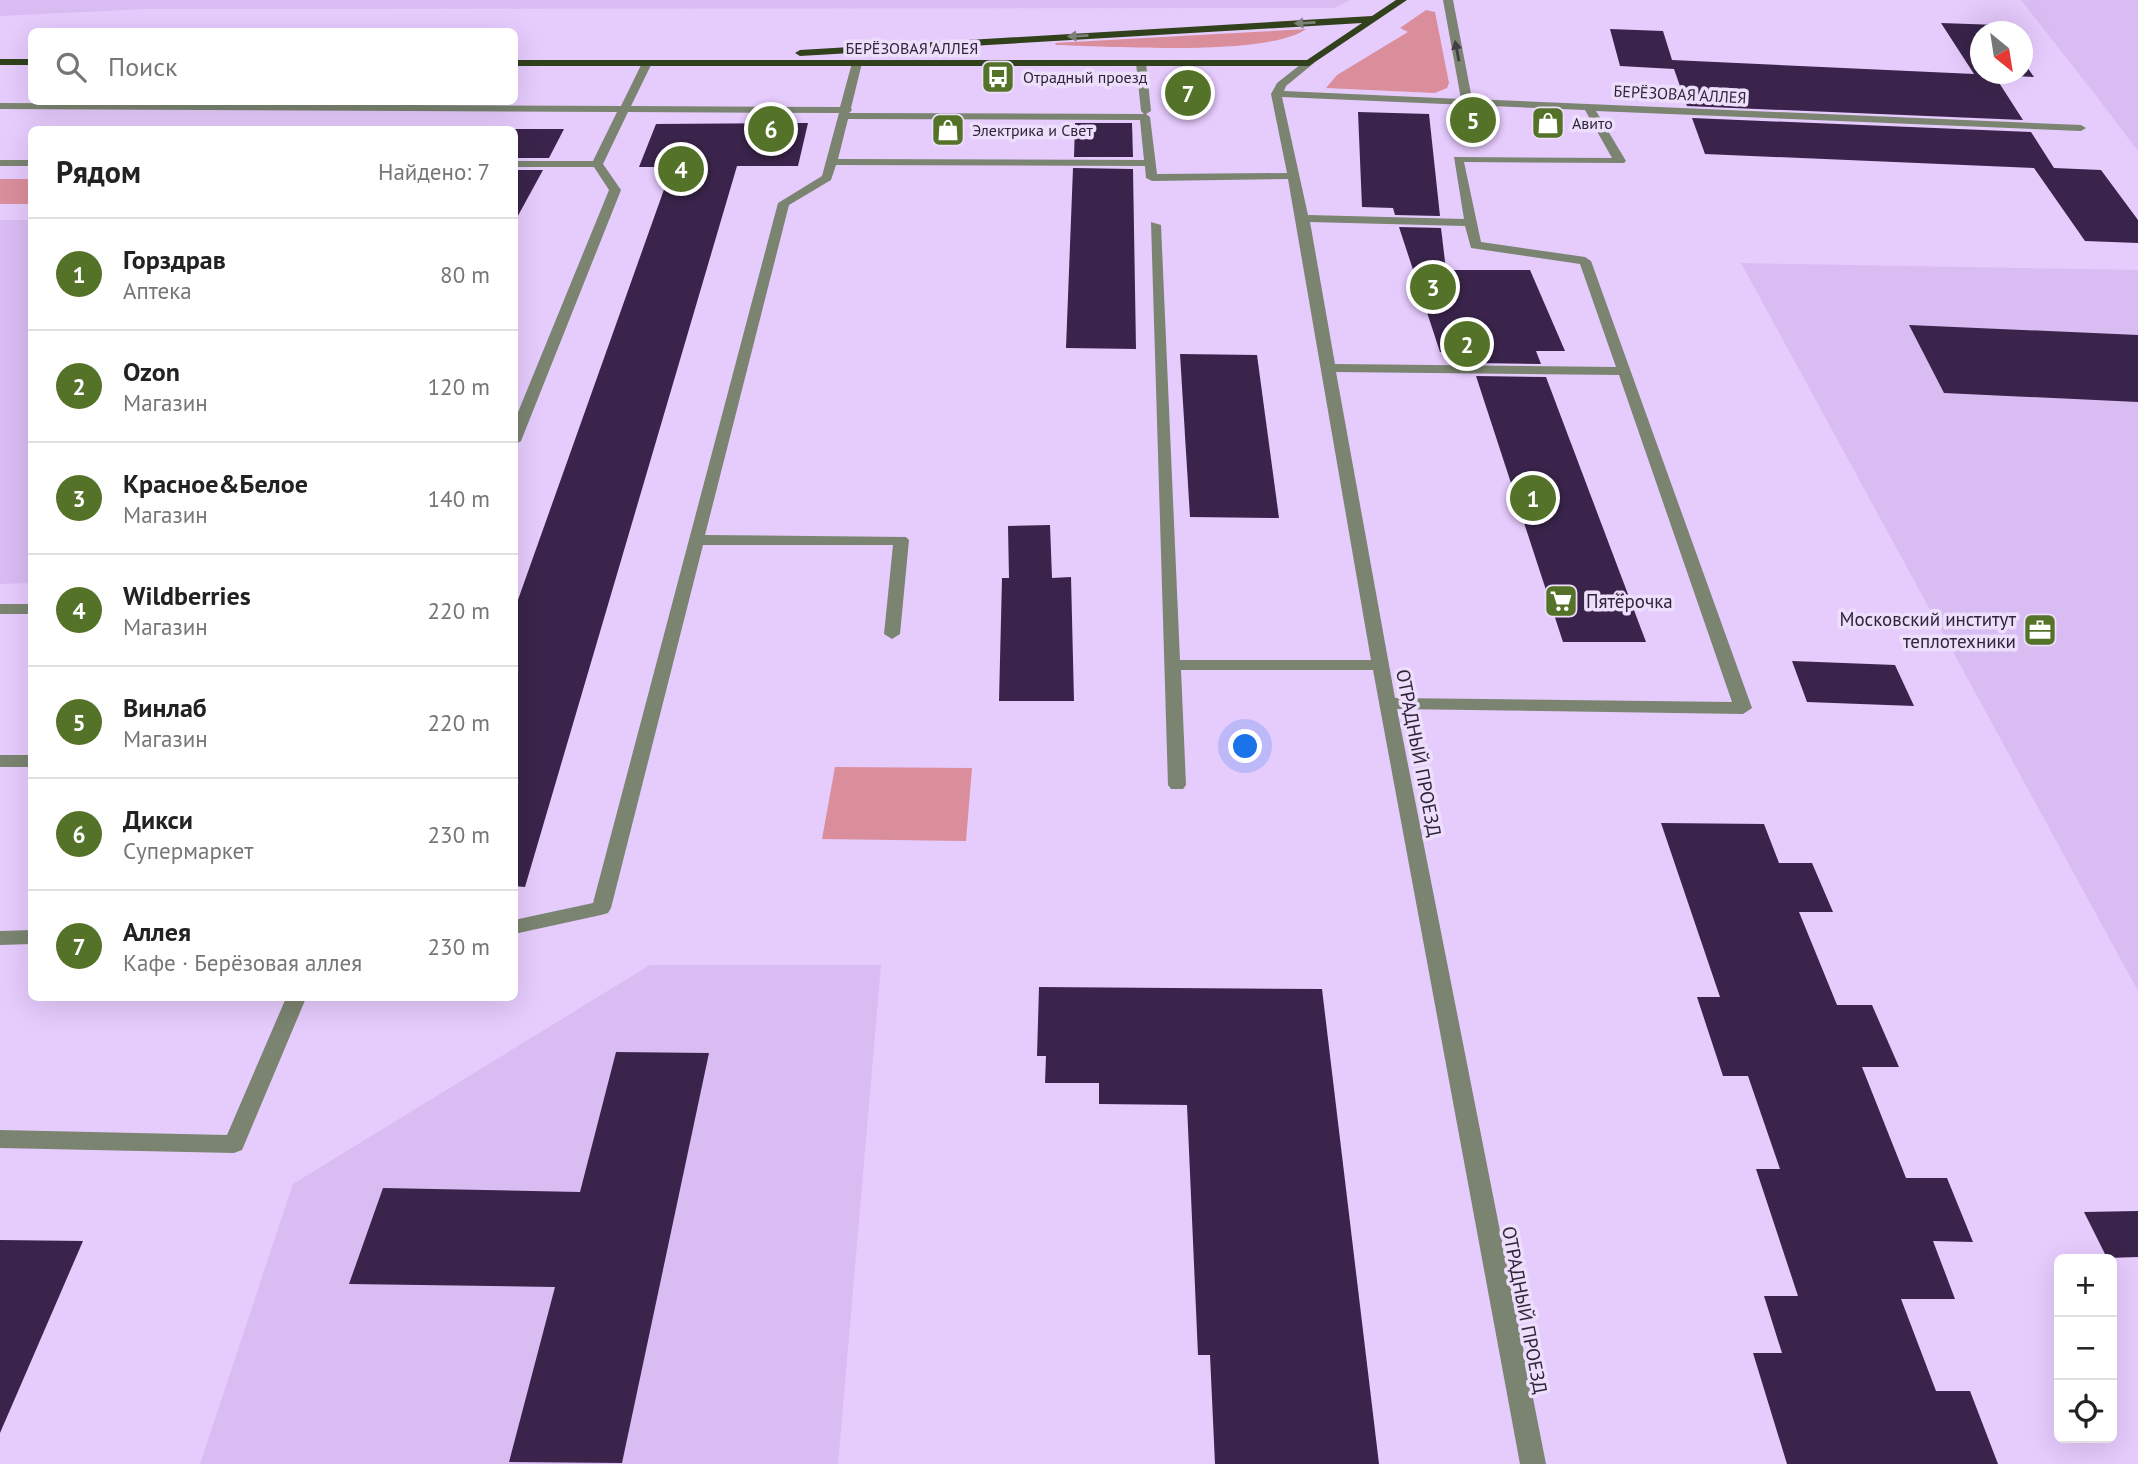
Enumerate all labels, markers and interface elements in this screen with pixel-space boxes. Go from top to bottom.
one-way arrow [1294,17,1316,28]
north arrow [1970,21,2033,84]
search box [28,28,518,105]
one-way arrow [1067,30,1089,41]
street label: БЕРЁЗОВАЯ АЛЛЕЯ [846,38,978,58]
one-way arrow [1451,40,1462,62]
icon: search [52,48,90,86]
text: Поиск [108,50,177,83]
bus stop icon: Отрадный проезд [979,58,1017,96]
place label: Отрадный проезд [1023,67,1148,87]
pin: 7 [1165,67,1211,119]
street label: БЕРЁЗОВАЯ АЛЛЕЯ [1613,81,1747,107]
pin: 5 [1450,94,1496,146]
pin: 6 [748,103,794,155]
shop icon: Авито [1529,104,1567,142]
shop icon: Электрика и Свет [929,111,967,149]
place label: Авито [1572,113,1613,133]
place label: Электрика и Свет [972,120,1093,140]
pin: 4 [658,143,704,195]
text: Рядом [56,152,141,191]
text: Найдено: 7 [378,157,490,186]
text: Горздрав [123,243,226,276]
text: 1 [72,260,86,289]
text: 80 m [440,260,490,289]
pin: 3 [1410,261,1456,313]
text: Аптека [123,276,192,305]
pin: 2 [1444,318,1490,370]
text: Ozon [123,355,180,388]
text: 2 [72,372,86,401]
text: 120 m [428,372,490,401]
text: Магазин [123,388,208,417]
text: Красное&Белое [123,467,308,500]
pin: 1 [1510,472,1556,524]
text: 3 [72,484,86,513]
text: 140 m [428,484,490,513]
text: Магазин [123,500,208,529]
text: Wildberries [123,579,251,612]
supermarket icon: Пятёрочка [1542,582,1580,620]
place label: Пятёрочка [1586,589,1673,613]
text: 4 [72,596,86,625]
text: 220 m [428,596,490,625]
place label: Московский институт теплотехники [1839,607,2016,653]
office icon: Московский институт теплотехники [2021,611,2059,649]
text: Магазин [123,612,208,641]
street label: ОТРАДНЫЙ ПРОЕЗД [1391,667,1447,839]
text: Винлаб [123,691,207,724]
text: 5 [72,708,86,737]
text: 220 m [428,708,490,737]
text: Магазин [123,724,208,753]
your location [1228,729,1262,763]
text: Дикси [123,803,193,836]
text: 6 [72,820,86,849]
text: 230 m [428,820,490,849]
text: Супермаркет [123,836,253,865]
text: Аллея [123,915,191,948]
text: 7 [72,932,86,961]
text: 230 m [428,932,490,961]
text: Кафе · Берёзовая аллея [123,948,362,977]
street label: ОТРАДНЫЙ ПРОЕЗД [1497,1224,1553,1396]
map controls [2054,1254,2117,1443]
button: + [2054,1254,2117,1317]
button: − [2054,1317,2117,1380]
button: locate [2054,1380,2117,1443]

